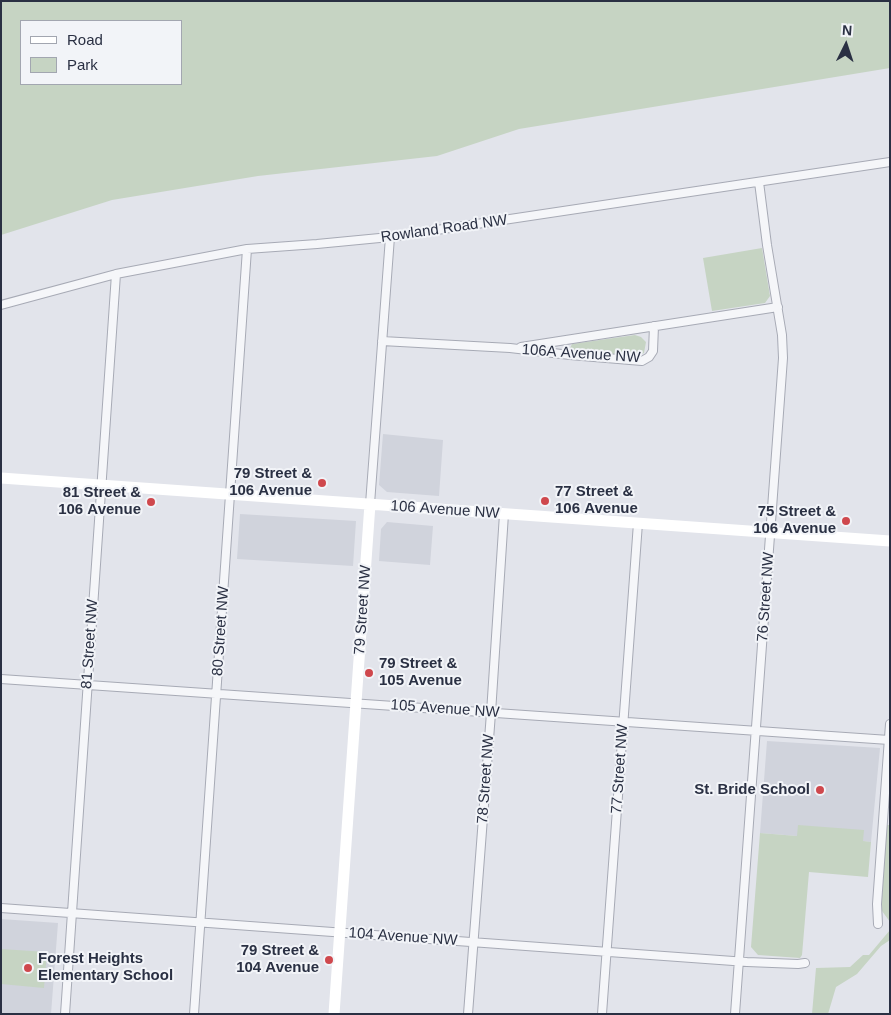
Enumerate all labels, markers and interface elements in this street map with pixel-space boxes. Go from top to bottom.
legend [20,20,182,85]
north arrow [821,20,871,70]
text: N [841,22,853,38]
text: Road [67,31,103,48]
text: Park [67,56,98,73]
street label: Rowland Road NW [380,211,508,247]
street label: 106A Avenue NW [521,341,641,367]
place label: 79 Street & 106 Avenue [229,465,312,500]
marker: 79 Street & 106 Avenue [316,477,328,489]
place label: 77 Street & 106 Avenue [555,483,638,518]
place label: 81 Street & 106 Avenue [58,484,141,519]
marker: 77 Street & 106 Avenue [539,495,551,507]
marker: 81 Street & 106 Avenue [145,496,157,508]
street label: 106 Avenue NW [390,497,500,523]
place label: 75 Street & 106 Avenue [753,503,836,538]
marker: 75 Street & 106 Avenue [840,515,852,527]
street label: 76 Street NW [754,551,778,643]
street label: 79 Street NW [351,564,375,656]
street label: 80 Street NW [209,585,233,677]
street label: 81 Street NW [78,598,102,690]
place label: 79 Street & 105 Avenue [379,655,462,690]
marker: 79 Street & 105 Avenue [363,667,375,679]
street label: 105 Avenue NW [390,696,500,722]
street label: 77 Street NW [608,723,632,815]
street label: 78 Street NW [474,733,498,825]
place label: St. Bride School [694,781,810,799]
marker: St. Bride School [814,784,826,796]
street label: 104 Avenue NW [348,924,458,950]
place label: 79 Street & 104 Avenue [236,942,319,977]
place label: Forest Heights Elementary School [38,950,173,985]
marker: 79 Street & 104 Avenue [323,954,335,966]
marker: Forest Heights Elementary School [22,962,34,974]

